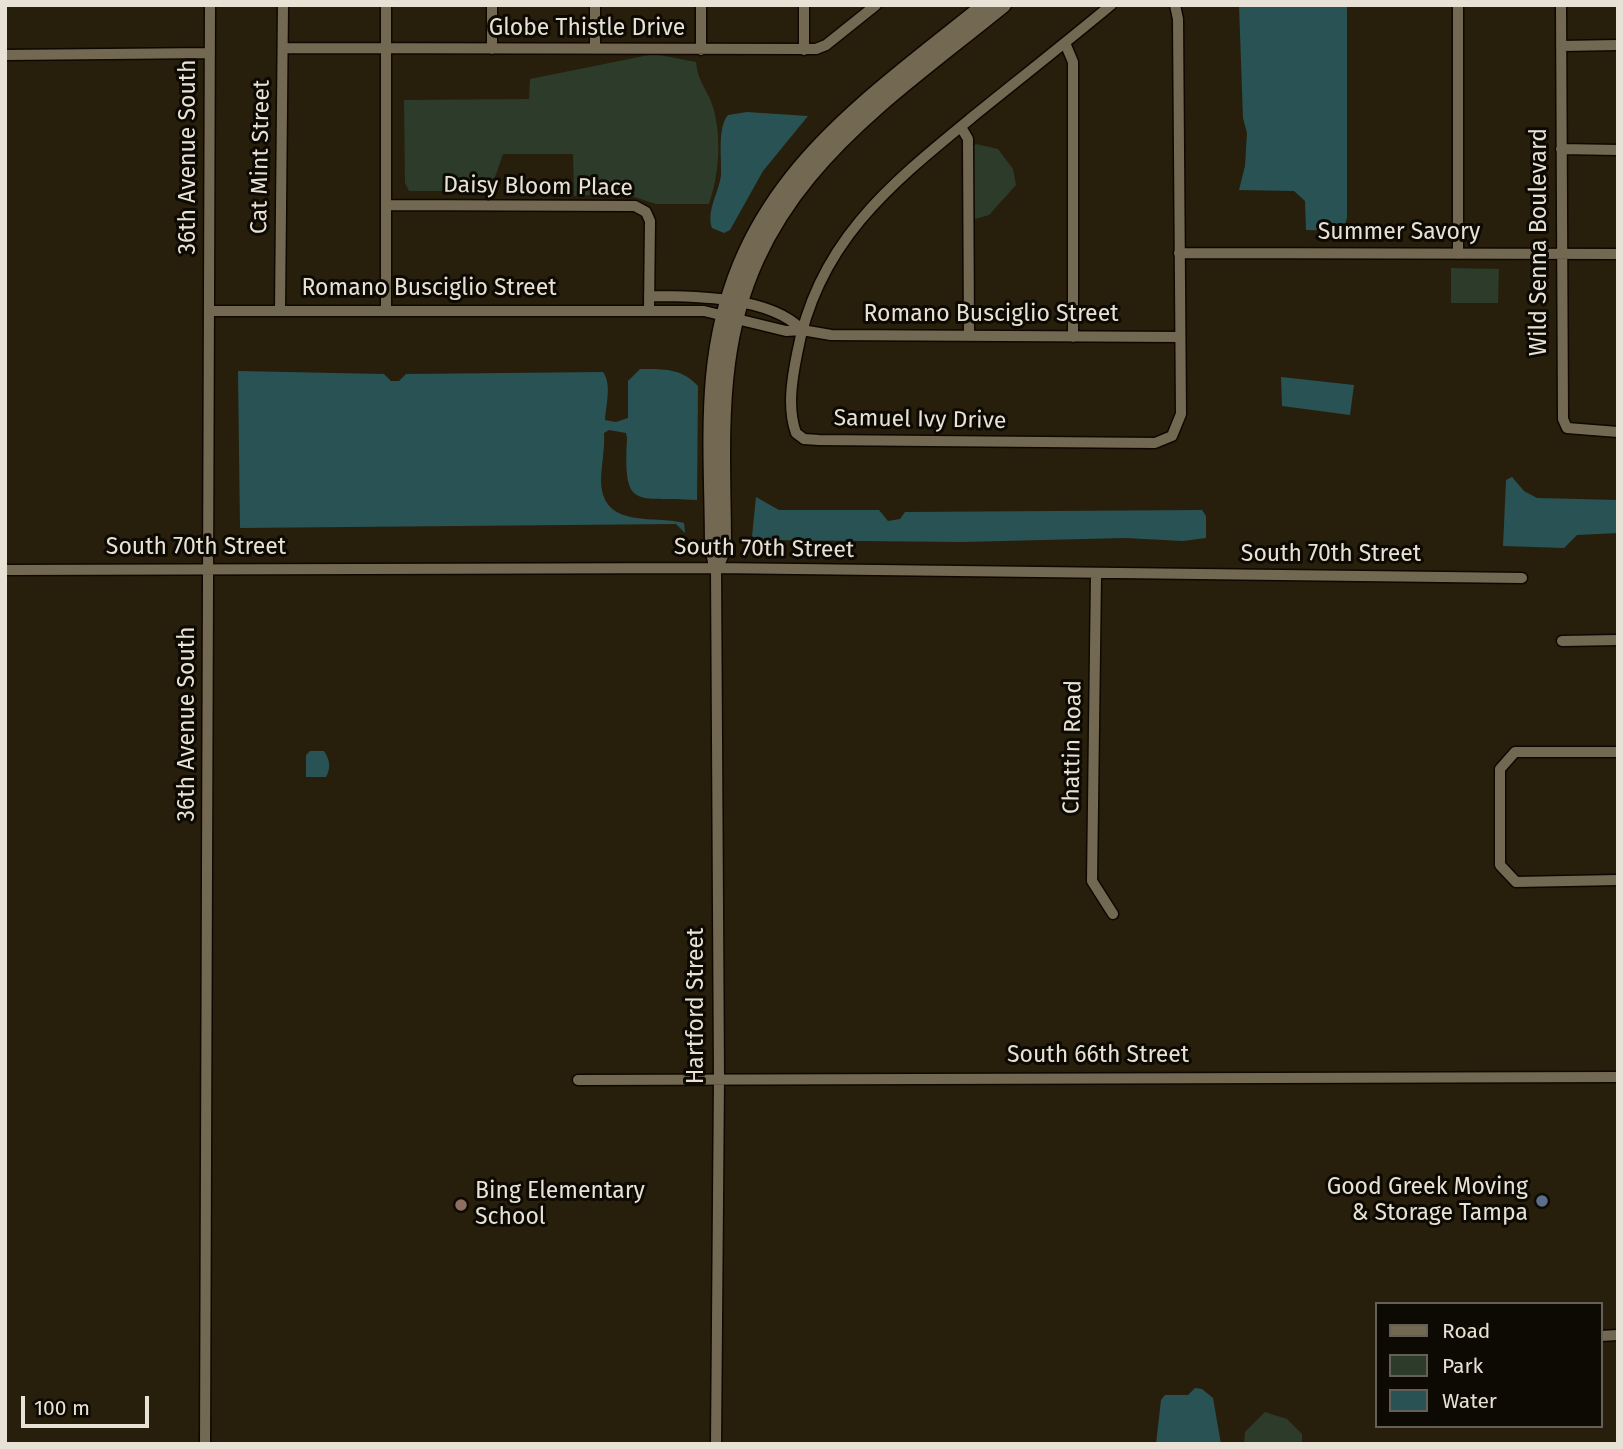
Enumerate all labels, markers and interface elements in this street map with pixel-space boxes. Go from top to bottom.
street label: Globe Thistle Drive [489,15,685,43]
street label: 36th Avenue South [175,59,203,255]
street label: Cat Mint Street [246,80,276,234]
street label: Wild Senna Boulevard [1526,128,1554,356]
street label: Daisy Bloom Place [443,172,633,202]
street label: Summer Savory [1318,219,1480,247]
street label: Romano Busciglio Street [302,275,556,303]
street label: Romano Busciglio Street [864,301,1118,329]
street label: Samuel Ivy Drive [833,405,1007,435]
street label: South 70th Street [106,534,286,562]
street label: South 70th Street [674,534,854,564]
street label: South 70th Street [1241,541,1421,569]
street label: 36th Avenue South [174,626,202,822]
street label: Chattin Road [1058,680,1088,814]
street label: Hartford Street [683,928,711,1084]
street label: South 66th Street [1007,1042,1189,1070]
place label: Good Greek Moving & Storage Tampa [1327,1174,1528,1228]
place label: Bing Elementary School [475,1178,645,1232]
marker: Good Greek Moving & Storage Tampa [1534,1193,1550,1209]
marker: Bing Elementary School [453,1197,469,1213]
legend [1374,1302,1602,1428]
text: Road [1442,1318,1490,1344]
text: Park [1442,1353,1483,1379]
scale bar [24,1382,152,1426]
text: Water [1442,1388,1497,1414]
text: 100 m [34,1395,90,1421]

